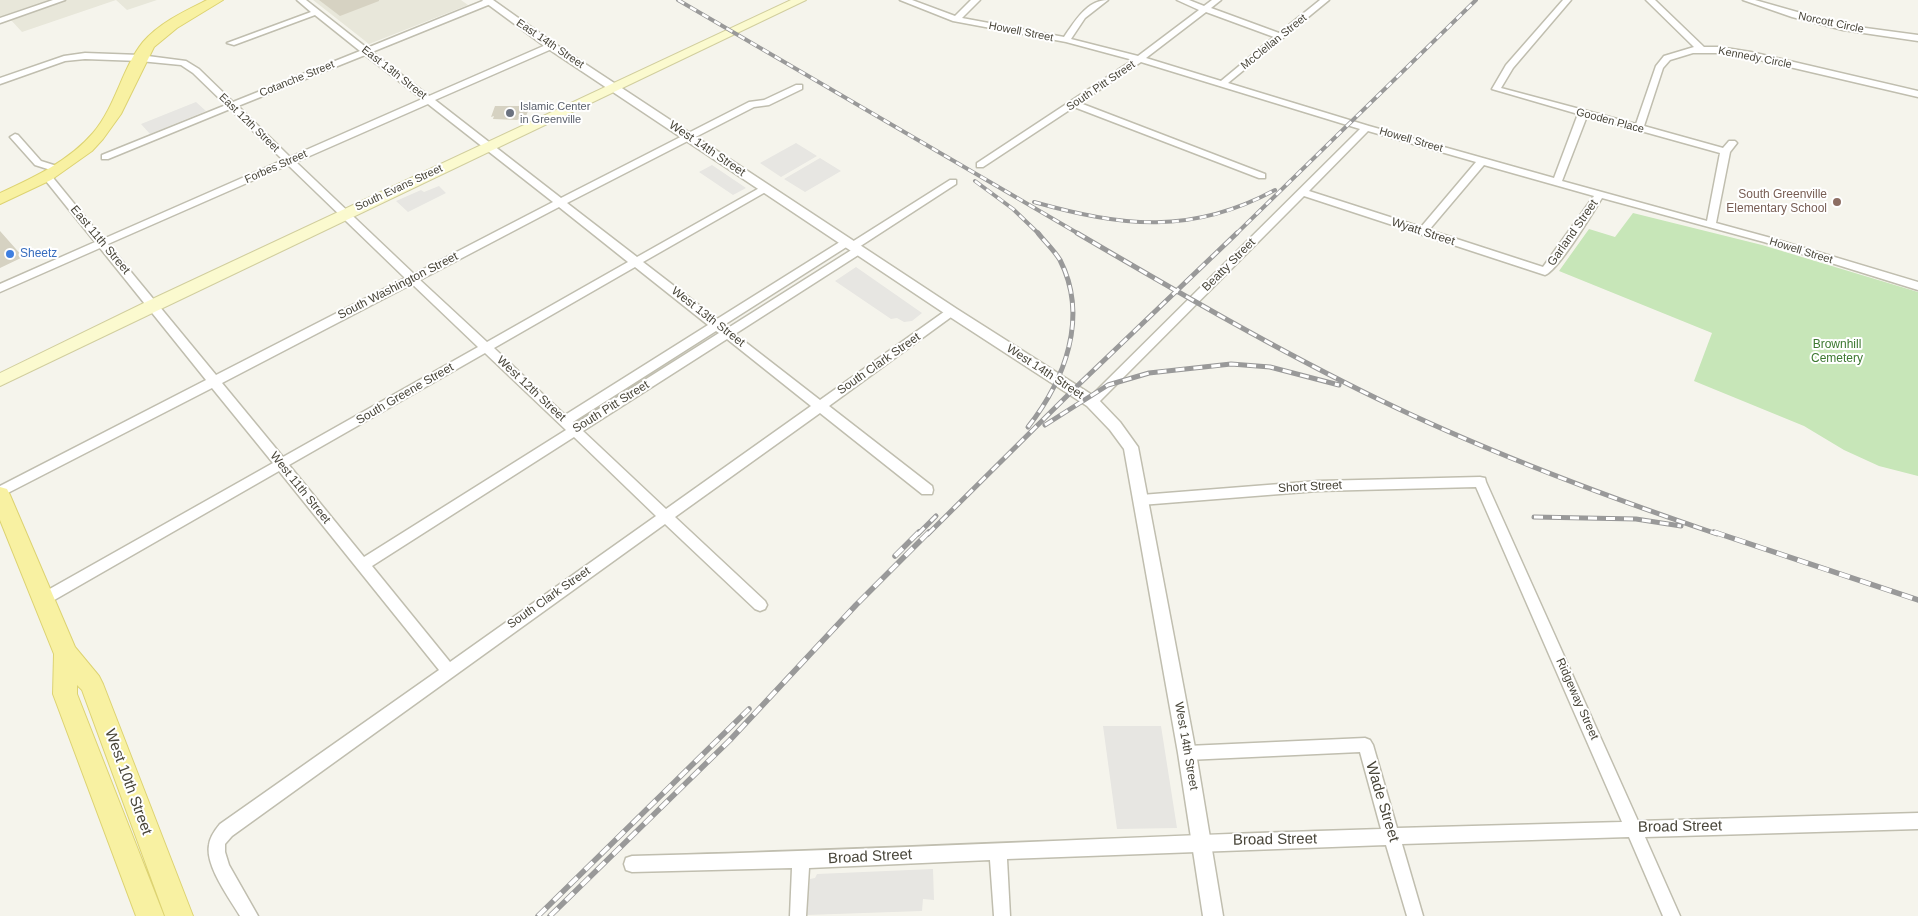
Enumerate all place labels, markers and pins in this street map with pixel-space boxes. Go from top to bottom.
place label: Islamic Center in Greenville [520,100,590,126]
marker: Islamic Center in Greenville [504,107,516,119]
place label: South Greenville Elementary School [1726,188,1827,216]
marker: South Greenville Elementary School [1831,196,1843,208]
place label: Sheetz [20,247,57,261]
marker: Sheetz [4,248,16,260]

